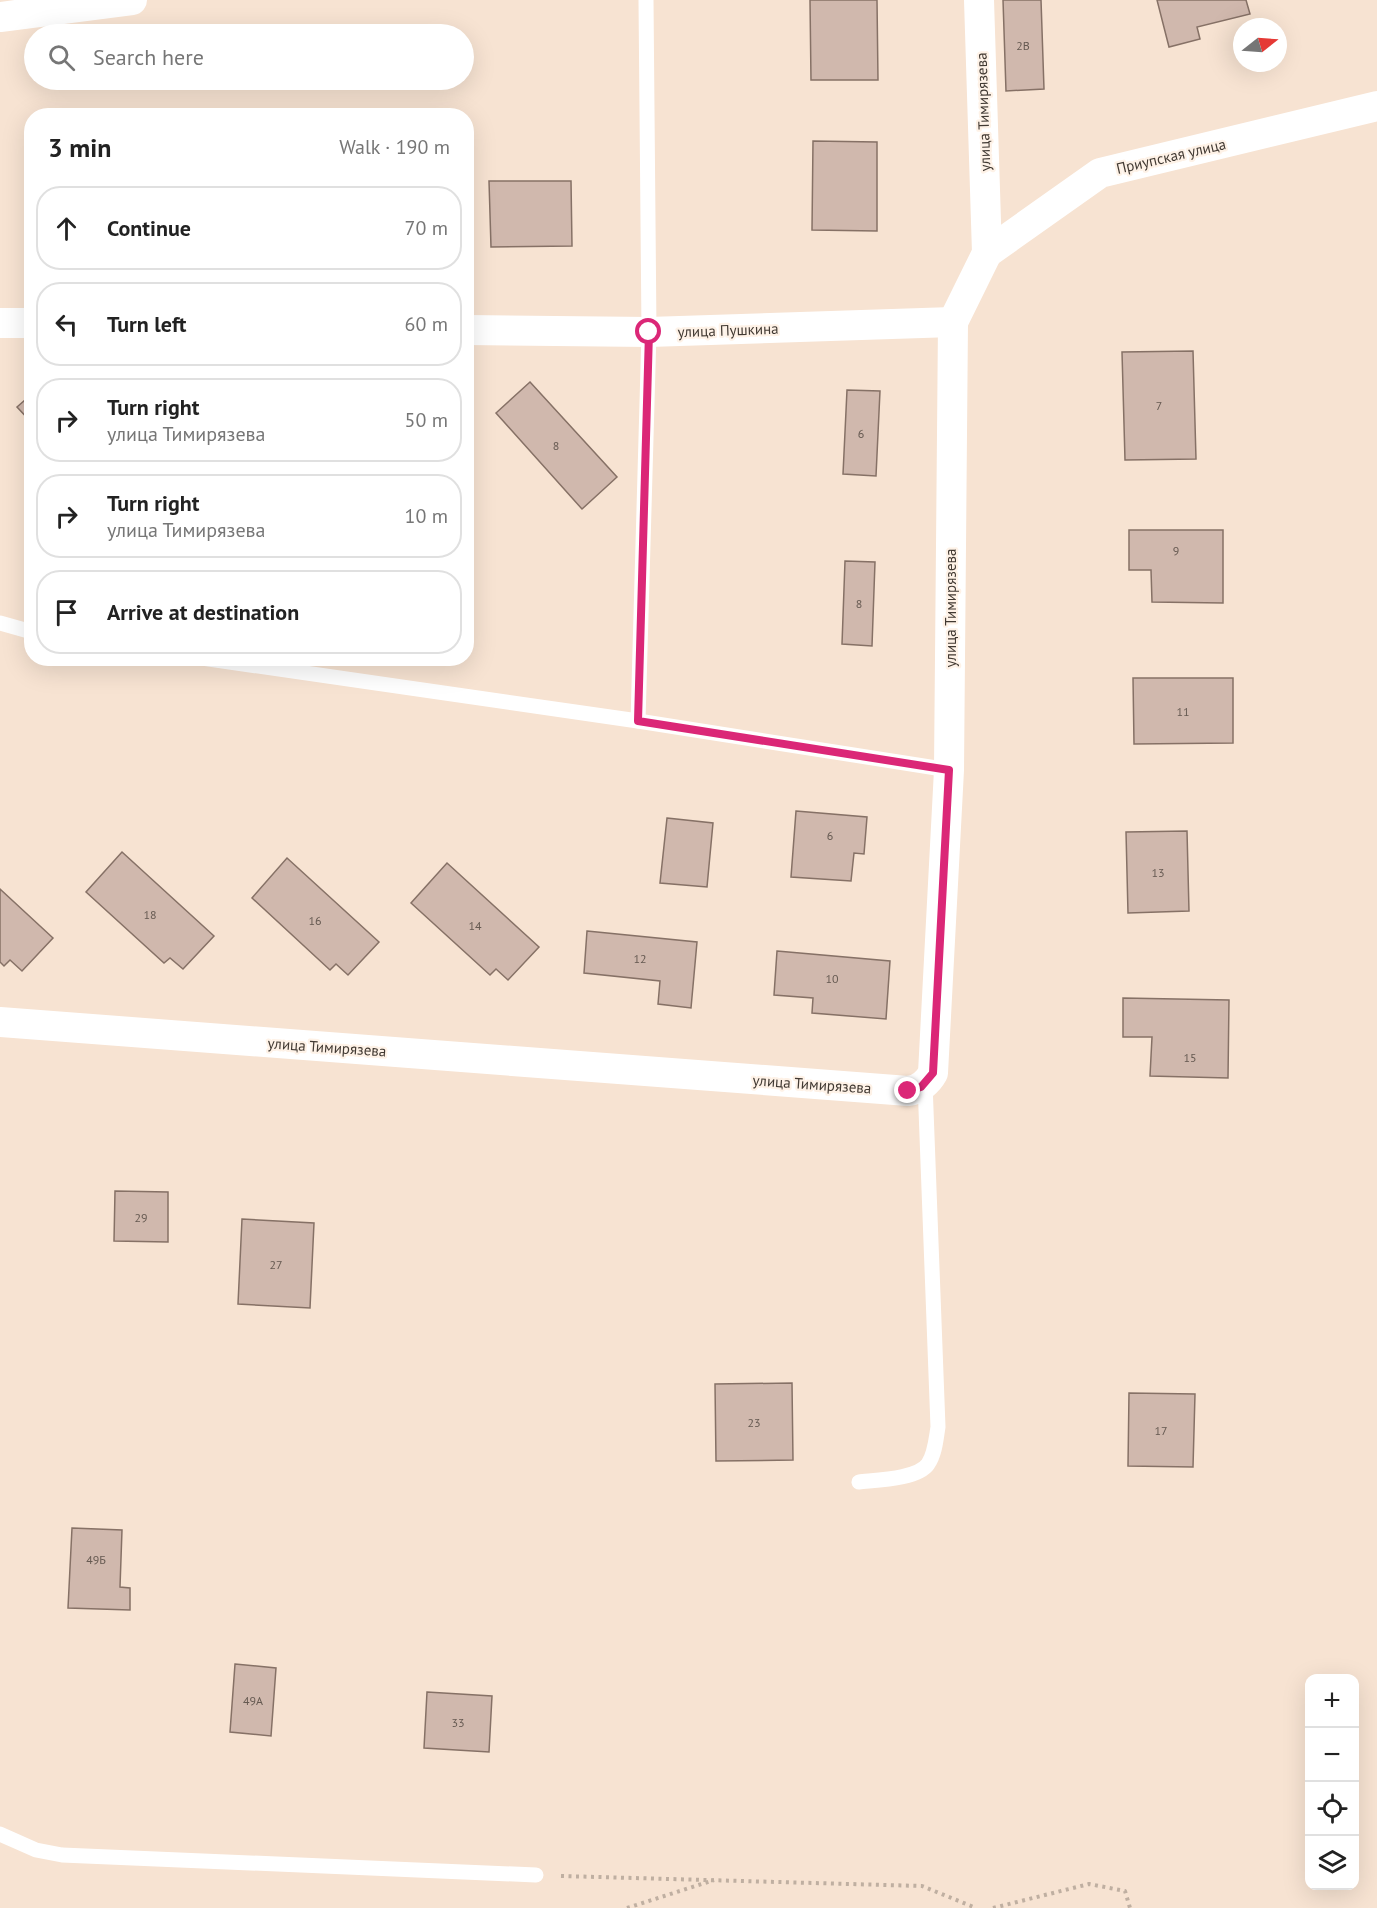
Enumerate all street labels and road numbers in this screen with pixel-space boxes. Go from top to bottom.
street label: улица Тимирязева [971,52,995,172]
street label: Приупская улица [1114,134,1228,178]
street label: улица Пушкина [677,319,779,341]
street label: улица Тимирязева [941,549,960,667]
street label: улица Тимирязева [267,1033,387,1061]
street label: улица Тимирязева [752,1070,872,1098]

